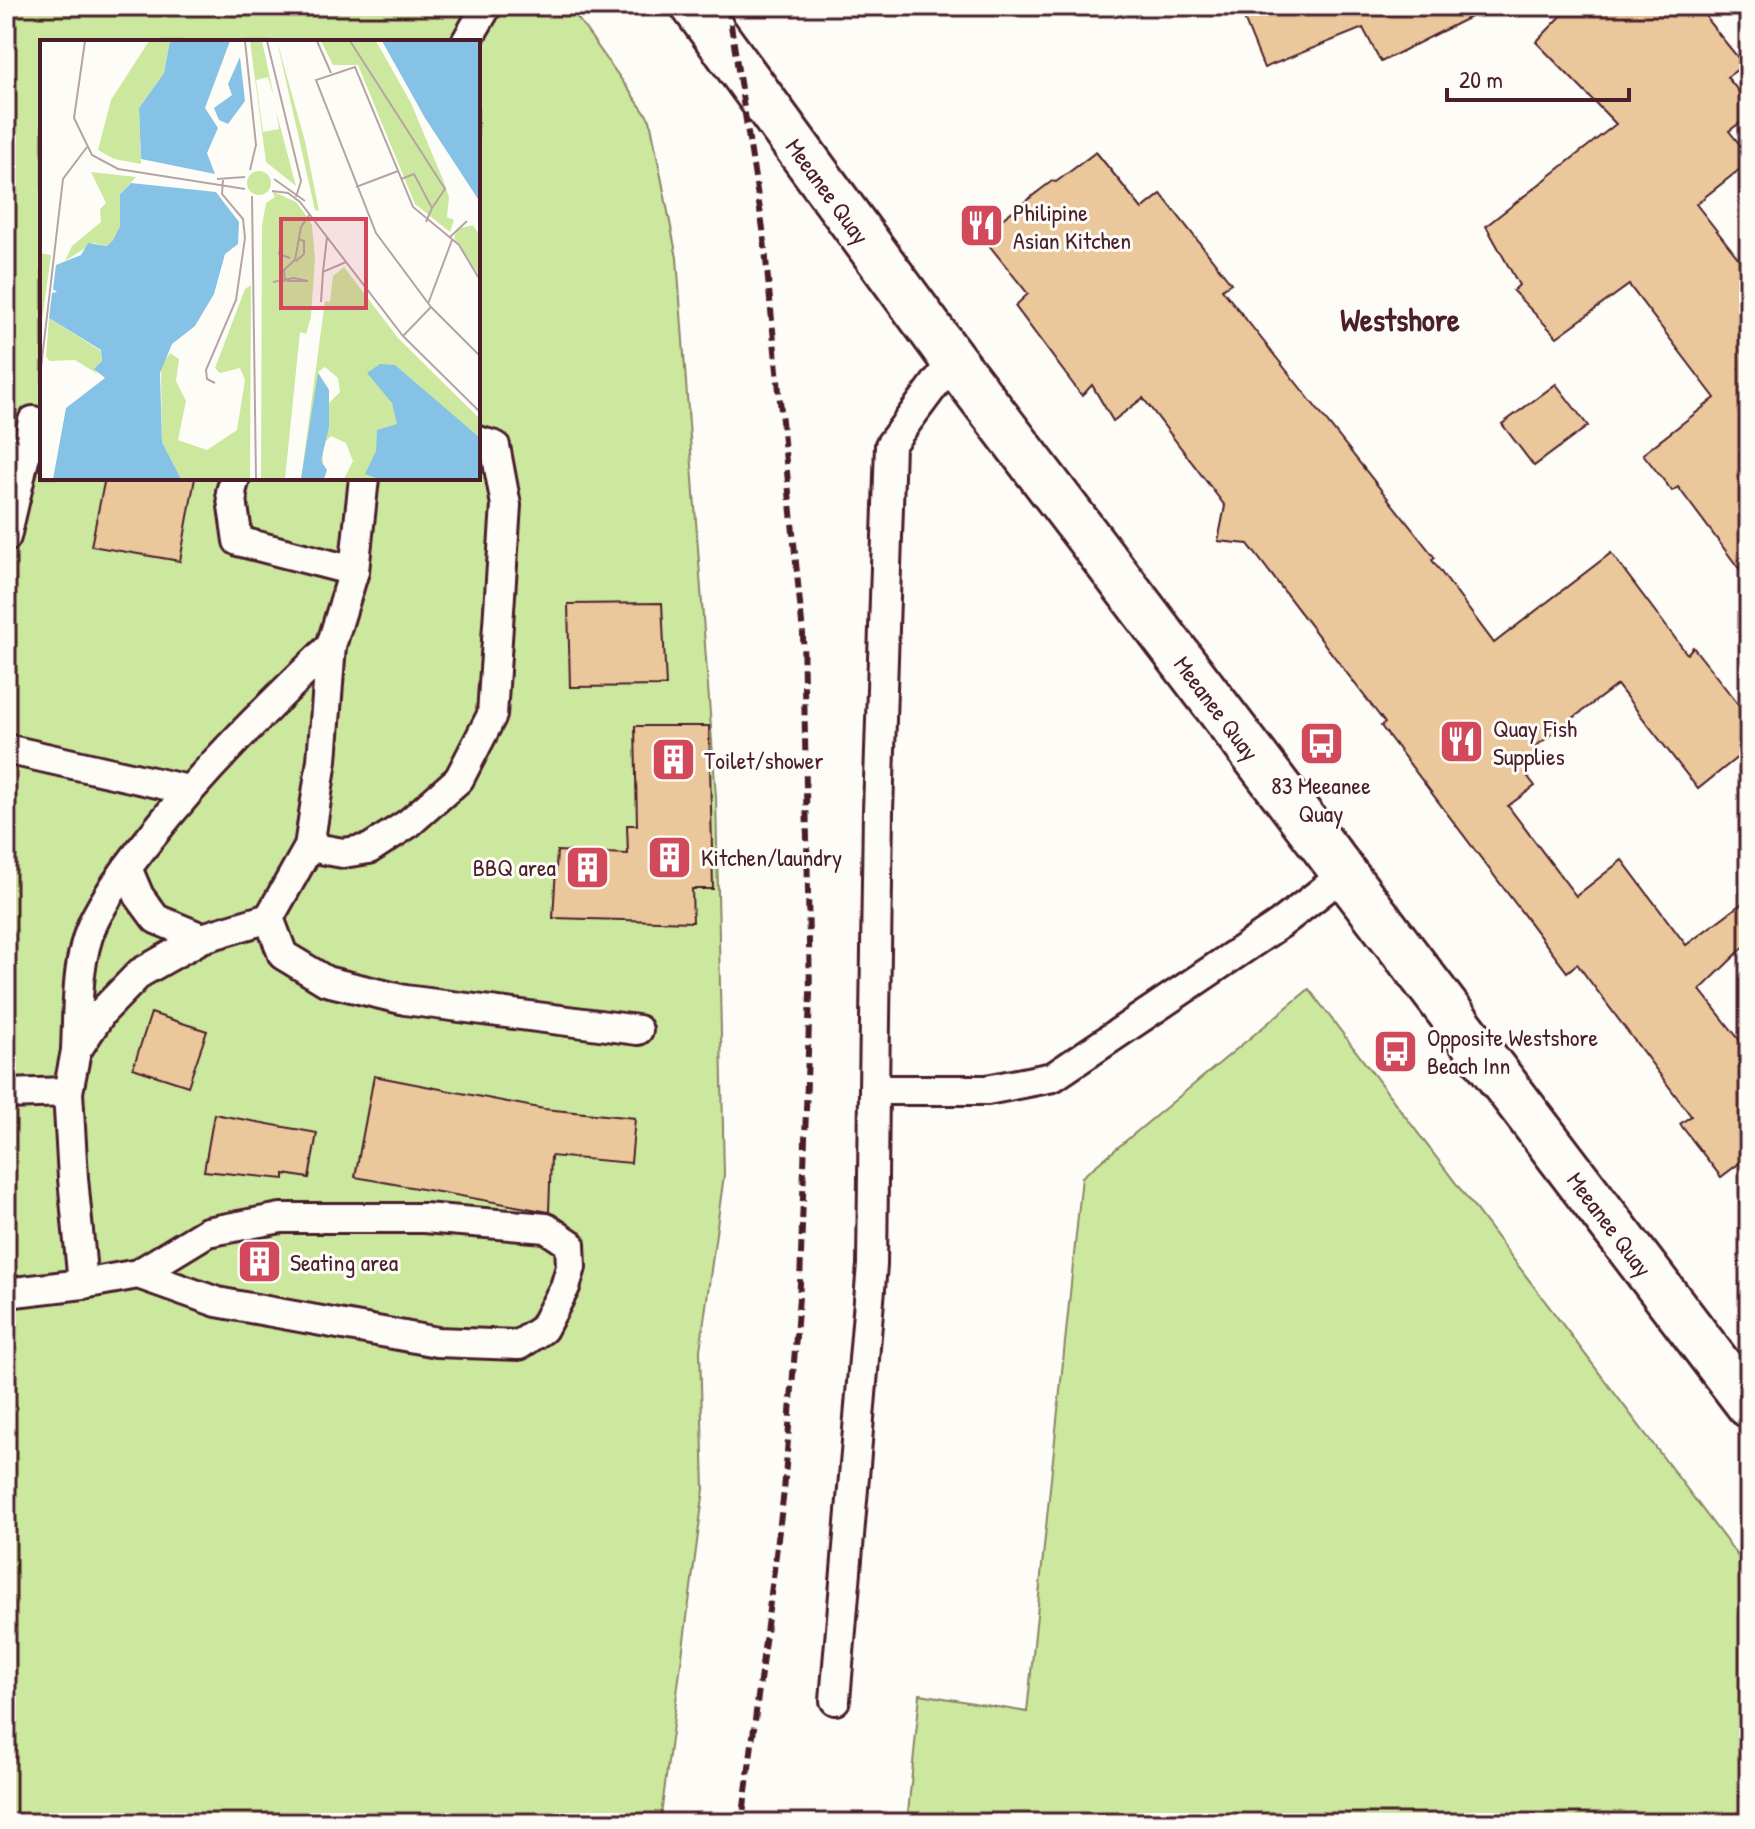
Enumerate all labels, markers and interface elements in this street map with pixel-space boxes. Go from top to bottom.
inset map [40,40,480,480]
scale bar [1447,52,1629,102]
text: 20 m [1459,63,1503,95]
street label: Meeanee Quay [779,132,877,250]
place label: Philipine Asian Kitchen [1013,196,1131,256]
restaurant icon: Philipine Asian Kitchen [958,202,1006,250]
district label: Westshore [1340,298,1460,341]
street label: Meeanee Quay [1167,649,1267,767]
place label: Quay Fish Supplies [1493,712,1577,772]
restaurant icon: Quay Fish Supplies [1438,718,1486,766]
bus stop icon: 83 Meeanee Quay [1297,719,1345,767]
building icon: Toilet/shower [649,736,697,784]
place label: Toilet/shower [704,744,824,776]
place label: 83 Meeanee Quay [1271,769,1371,829]
building icon: Kitchen/laundry [646,833,694,881]
place label: Kitchen/laundry [701,841,842,873]
building icon: BBQ area [563,843,611,891]
place label: BBQ area [473,851,556,883]
place label: Opposite Westshore Beach Inn [1427,1021,1599,1081]
bus stop icon: Opposite Westshore Beach Inn [1372,1027,1420,1075]
street label: Meeanee Quay [1560,1165,1660,1283]
building icon: Seating area [235,1238,283,1286]
place label: Seating area [290,1246,398,1278]

